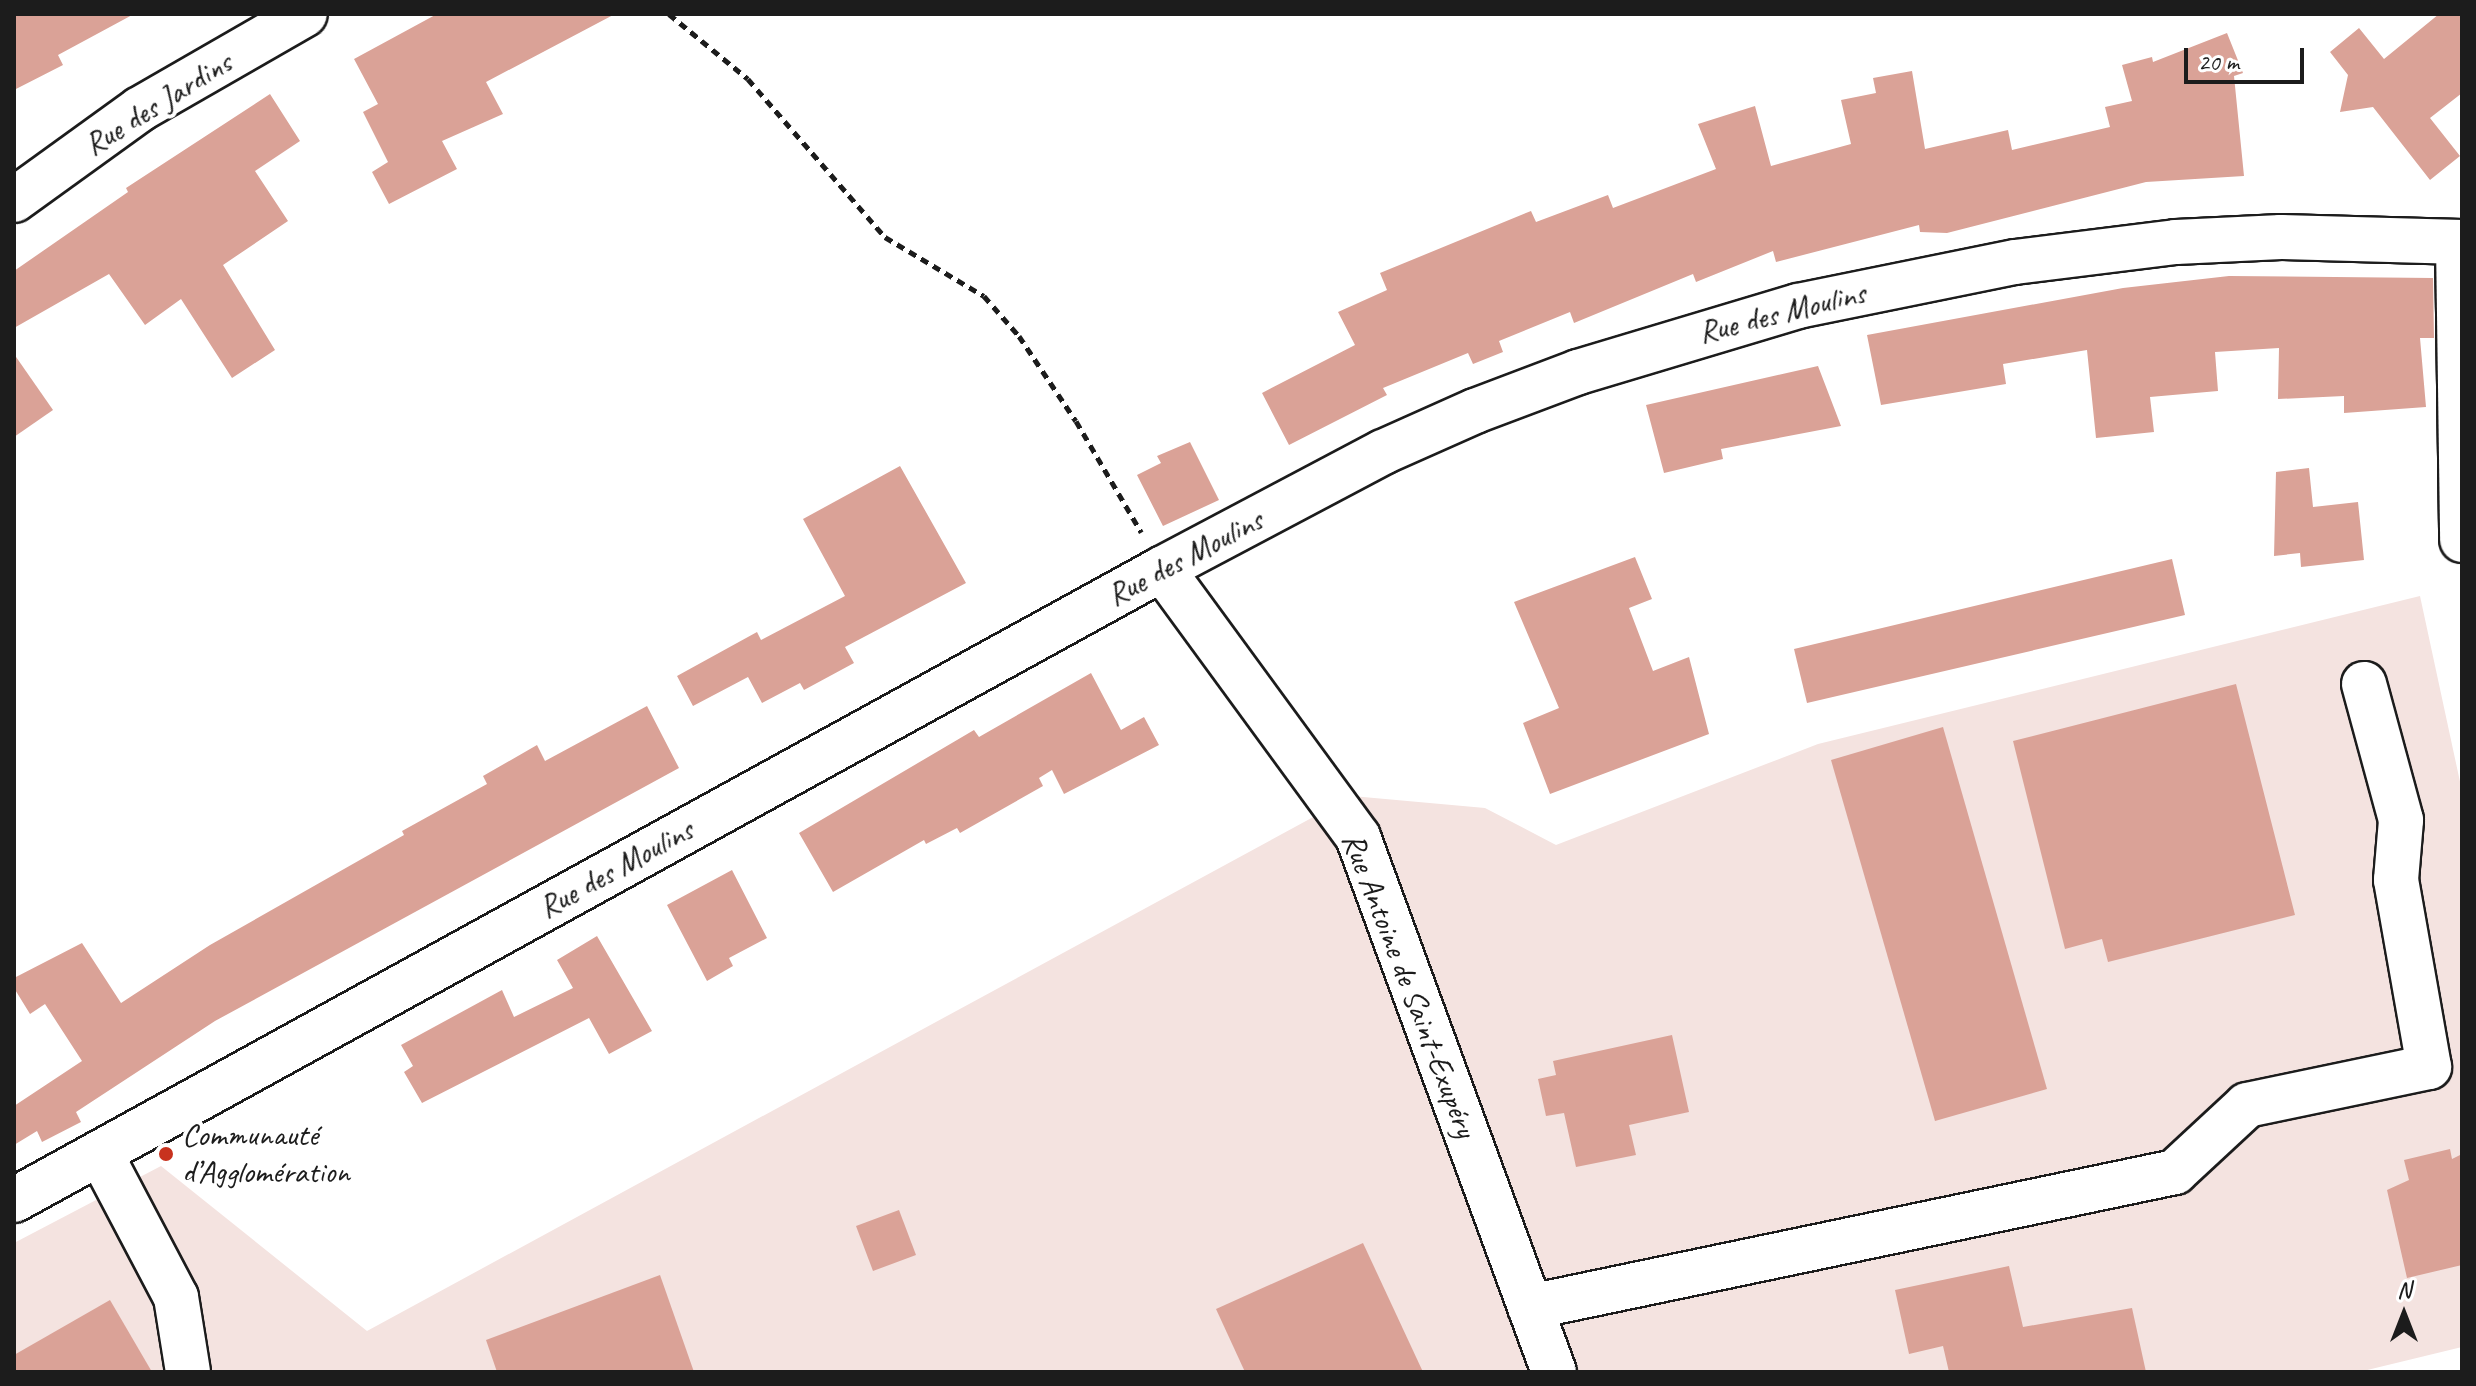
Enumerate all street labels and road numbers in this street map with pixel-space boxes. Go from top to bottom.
street label: Rue des Jardins [77,44,239,164]
street label: Rue des Moulins [1695,274,1869,352]
street label: Rue des Moulins [1101,501,1269,615]
street label: Rue des Moulins [532,811,700,927]
street label: Rue Antoine de Saint-Exupéry [1333,827,1485,1143]

